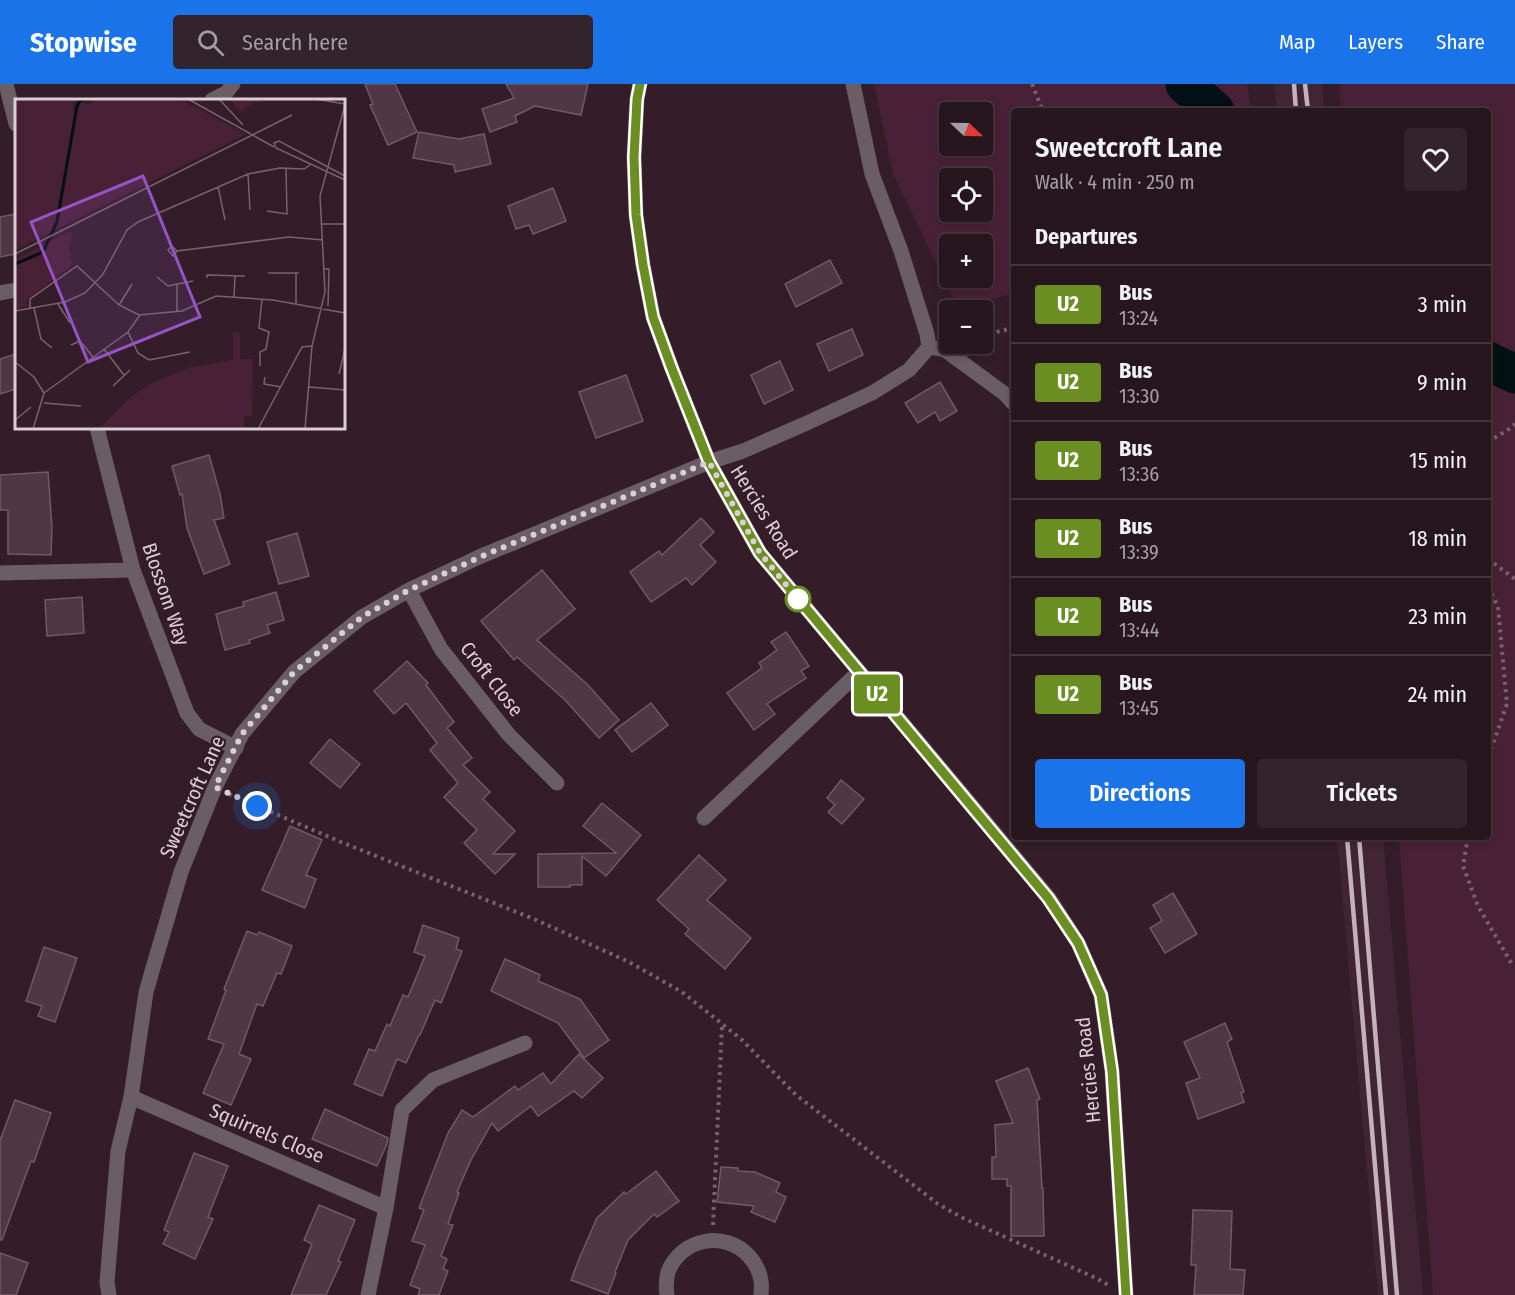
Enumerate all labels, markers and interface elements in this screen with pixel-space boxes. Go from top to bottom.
search box [173,15,593,69]
text: Stopwise [30,26,137,59]
icon: search [194,26,227,59]
text: Search here [242,29,348,56]
text: Map [1279,29,1315,55]
text: Layers [1348,29,1403,55]
text: Share [1436,29,1485,55]
inset map [15,99,345,429]
north arrow [939,102,993,156]
map controls [939,102,993,354]
button: heart [1404,128,1467,191]
text: Sweetcroft Lane [1035,131,1222,164]
button: locate [939,168,993,222]
text: Walk · 4 min · 250 m [1035,170,1195,194]
text: Departures [1035,223,1137,250]
button: + [939,234,993,288]
text: Bus [1119,279,1152,306]
text: U2 [1057,291,1079,317]
text: 3 min [1418,291,1467,318]
button: − [939,300,993,354]
text: 13:24 [1119,306,1158,330]
text: Bus [1119,357,1152,384]
text: U2 [1057,369,1079,395]
text: 9 min [1417,369,1467,396]
text: 13:30 [1119,384,1160,408]
text: Bus [1119,435,1152,462]
text: U2 [1057,447,1079,473]
text: 15 min [1409,447,1467,474]
street label: Hercies Road [726,460,802,564]
text: 13:36 [1119,462,1159,486]
text: Bus [1119,513,1152,540]
text: U2 [1057,525,1079,551]
text: 18 min [1408,525,1467,552]
street label: Blossom Way [137,540,195,649]
text: 13:39 [1119,540,1159,564]
unlabelled marker [785,586,811,612]
text: Bus [1119,591,1152,618]
text: U2 [1057,603,1079,629]
text: 23 min [1408,603,1467,630]
text: 13:44 [1119,618,1159,642]
street label: Croft Close [455,637,529,721]
text: Bus [1119,669,1152,696]
line badge: U2 [850,674,904,714]
text: U2 [866,681,888,707]
text: U2 [1057,681,1079,707]
text: 24 min [1408,681,1467,708]
text: 13:45 [1119,696,1159,720]
street label: Sweetcroft Lane [154,732,230,862]
button: Directions [1035,759,1245,828]
button: Tickets [1257,759,1467,828]
your location [242,791,272,821]
street label: Hercies Road [1070,1016,1106,1124]
street label: Squirrels Close [206,1098,328,1168]

